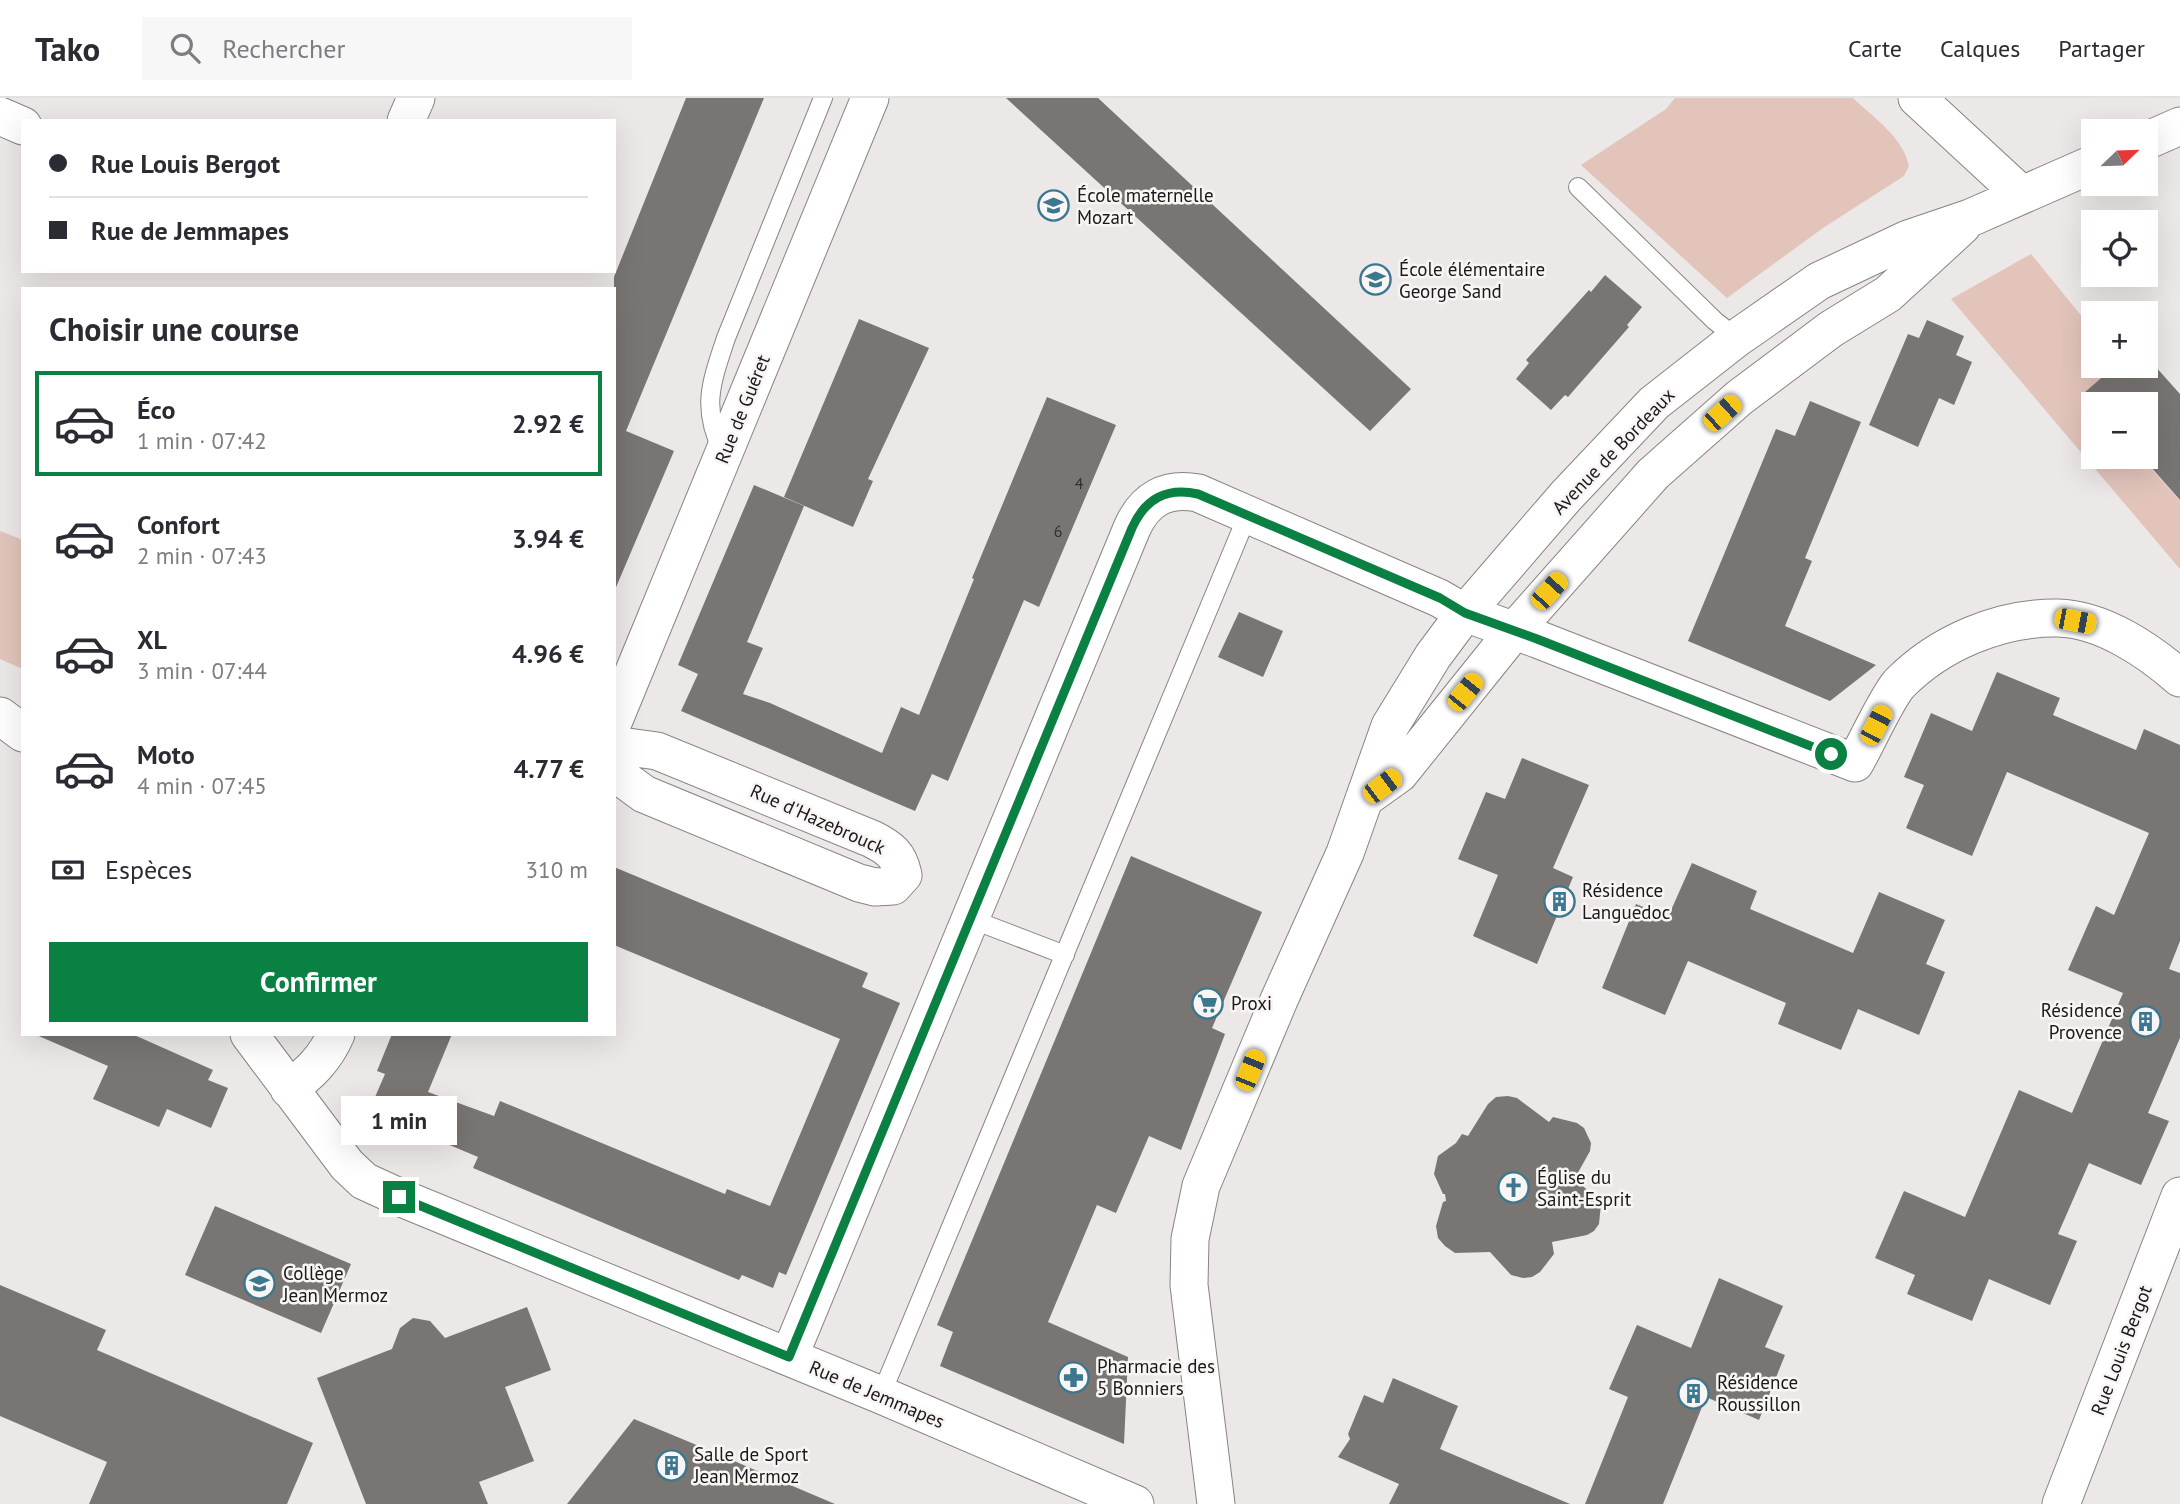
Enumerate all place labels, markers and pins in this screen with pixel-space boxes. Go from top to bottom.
place label: École maternelle Mozart [1077,183,1214,229]
school or university icon: École maternelle Mozart [1037,189,1071,223]
place label: École élémentaire George Sand [1399,257,1545,303]
school or university icon: École élémentaire George Sand [1359,263,1393,297]
place label: Résidence Languedoc [1582,878,1670,924]
building icon: Résidence Languedoc [1542,884,1576,918]
supermarket icon: Proxi [1191,986,1225,1020]
place label: Proxi [1231,991,1272,1015]
place label: Résidence Provence [2041,998,2122,1044]
building icon: Résidence Provence [2128,1004,2162,1038]
place label: Église du Saint-Esprit [1537,1165,1632,1211]
church icon: Église du Saint-Esprit [1497,1171,1531,1205]
place label: Collège Jean Mermoz [282,1261,388,1307]
school or university icon: Collège Jean Mermoz [243,1267,277,1301]
place label: Pharmacie des 5 Bonniers [1097,1354,1215,1400]
pharmacy icon: Pharmacie des 5 Bonniers [1057,1360,1091,1394]
place label: Résidence Roussillon [1717,1370,1801,1416]
building icon: Résidence Roussillon [1677,1376,1711,1410]
place label: Salle de Sport Jean Mermoz [693,1442,809,1488]
building icon: Salle de Sport Jean Mermoz [654,1448,688,1482]

